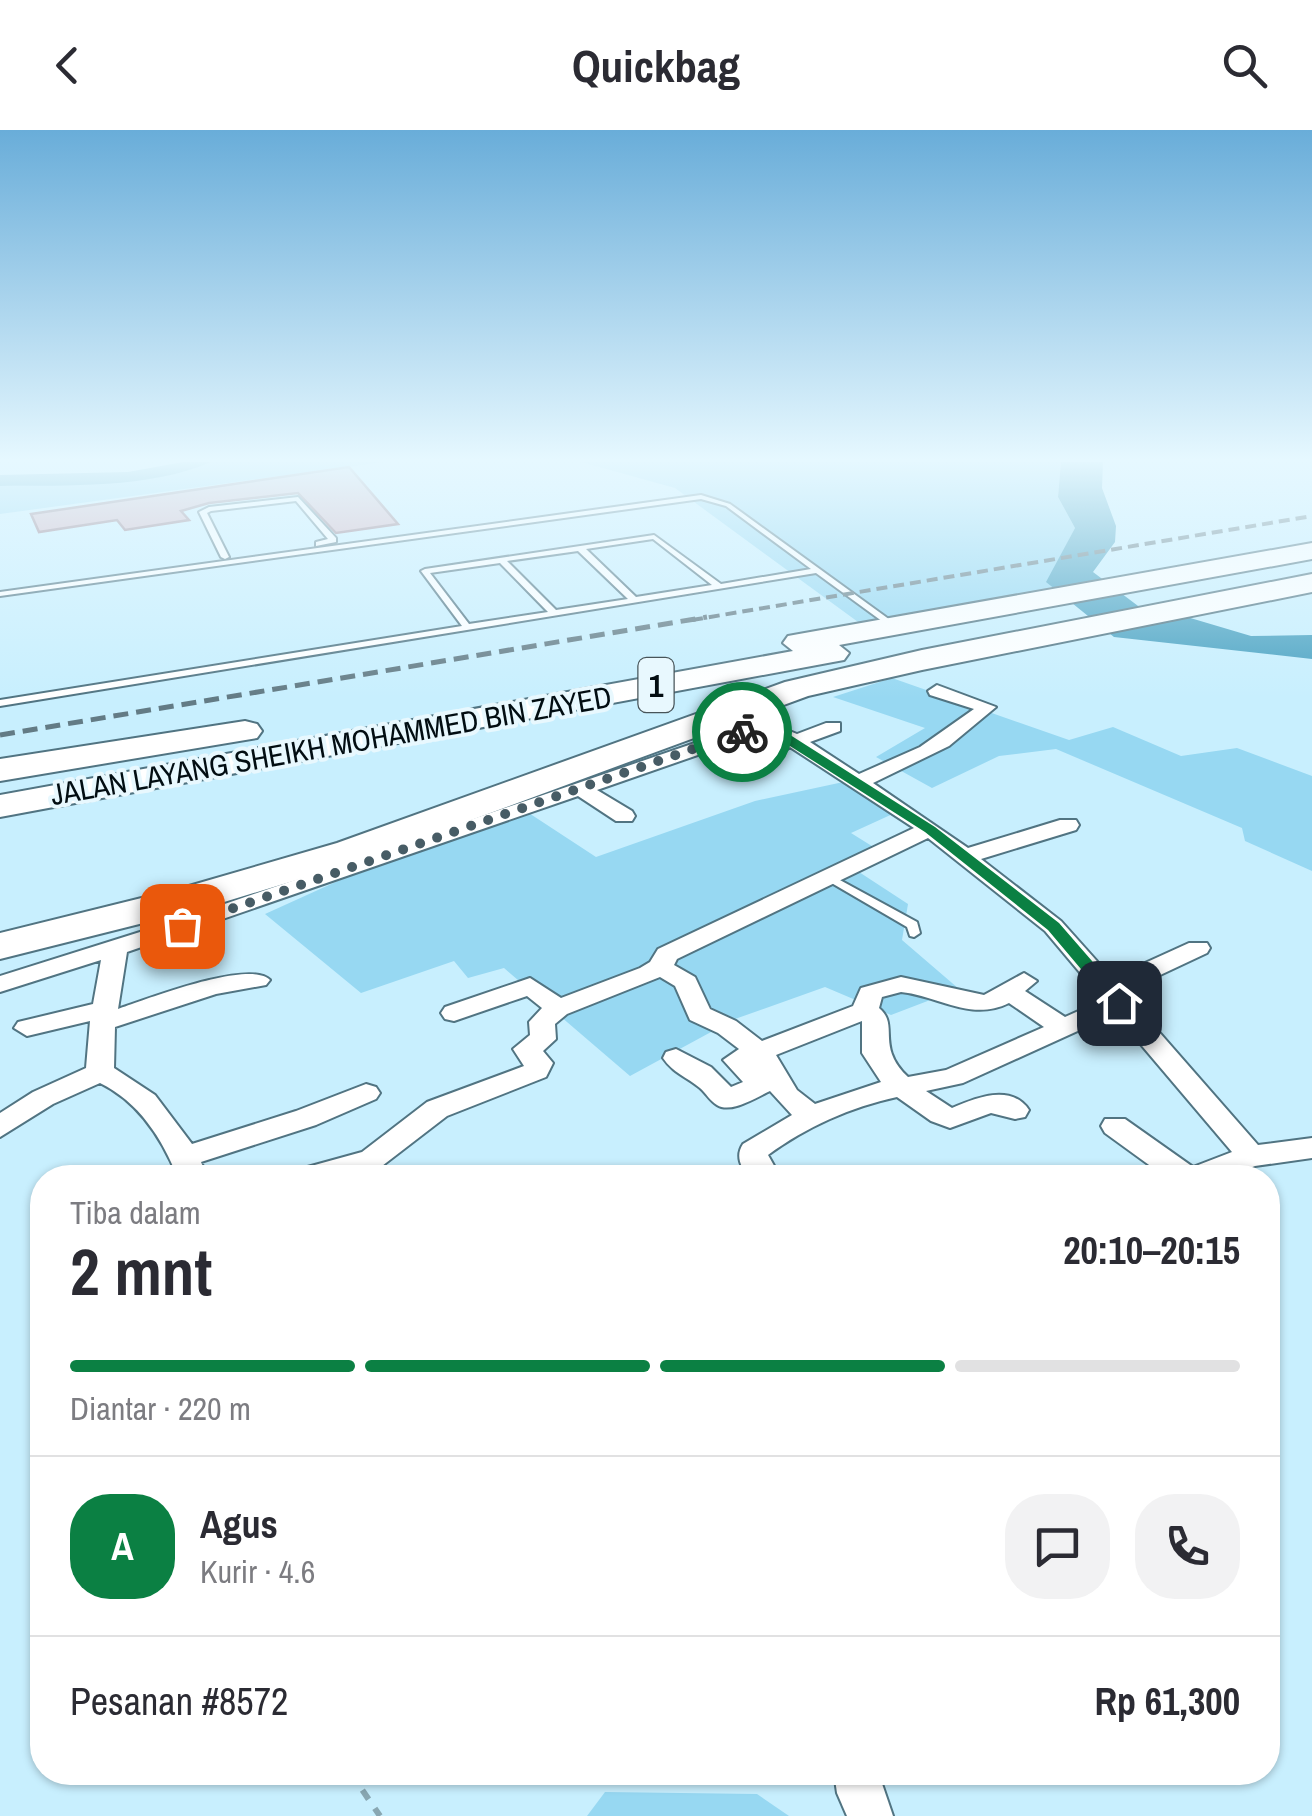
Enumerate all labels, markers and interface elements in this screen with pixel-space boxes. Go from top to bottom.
text: Quickbag [572,35,740,96]
icon: back [40,38,95,93]
icon: search [1217,38,1272,93]
road number: 1 [638,658,674,712]
street label: JALAN LAYANG SHEIKH MOHAMMED BIN ZAYED [47,676,615,814]
courier [692,682,792,782]
icon: bike [715,705,770,760]
pin [140,884,225,969]
icon: bag [155,899,210,954]
pin [1077,961,1162,1046]
icon: home [1092,976,1147,1031]
text: Tiba dalam [70,1191,201,1234]
text: 20:10–20:15 [1063,1225,1240,1276]
text: 2 mnt [70,1228,212,1315]
text: Diantar · 220 m [70,1387,251,1430]
button: chat [1005,1494,1110,1599]
button: phone [1135,1494,1240,1599]
text: Agus [200,1499,278,1550]
text: A [111,1521,134,1572]
text: Kurir · 4.6 [200,1550,315,1593]
text: Pesanan #8572 [70,1676,288,1727]
text: Rp 61,300 [1094,1676,1240,1727]

